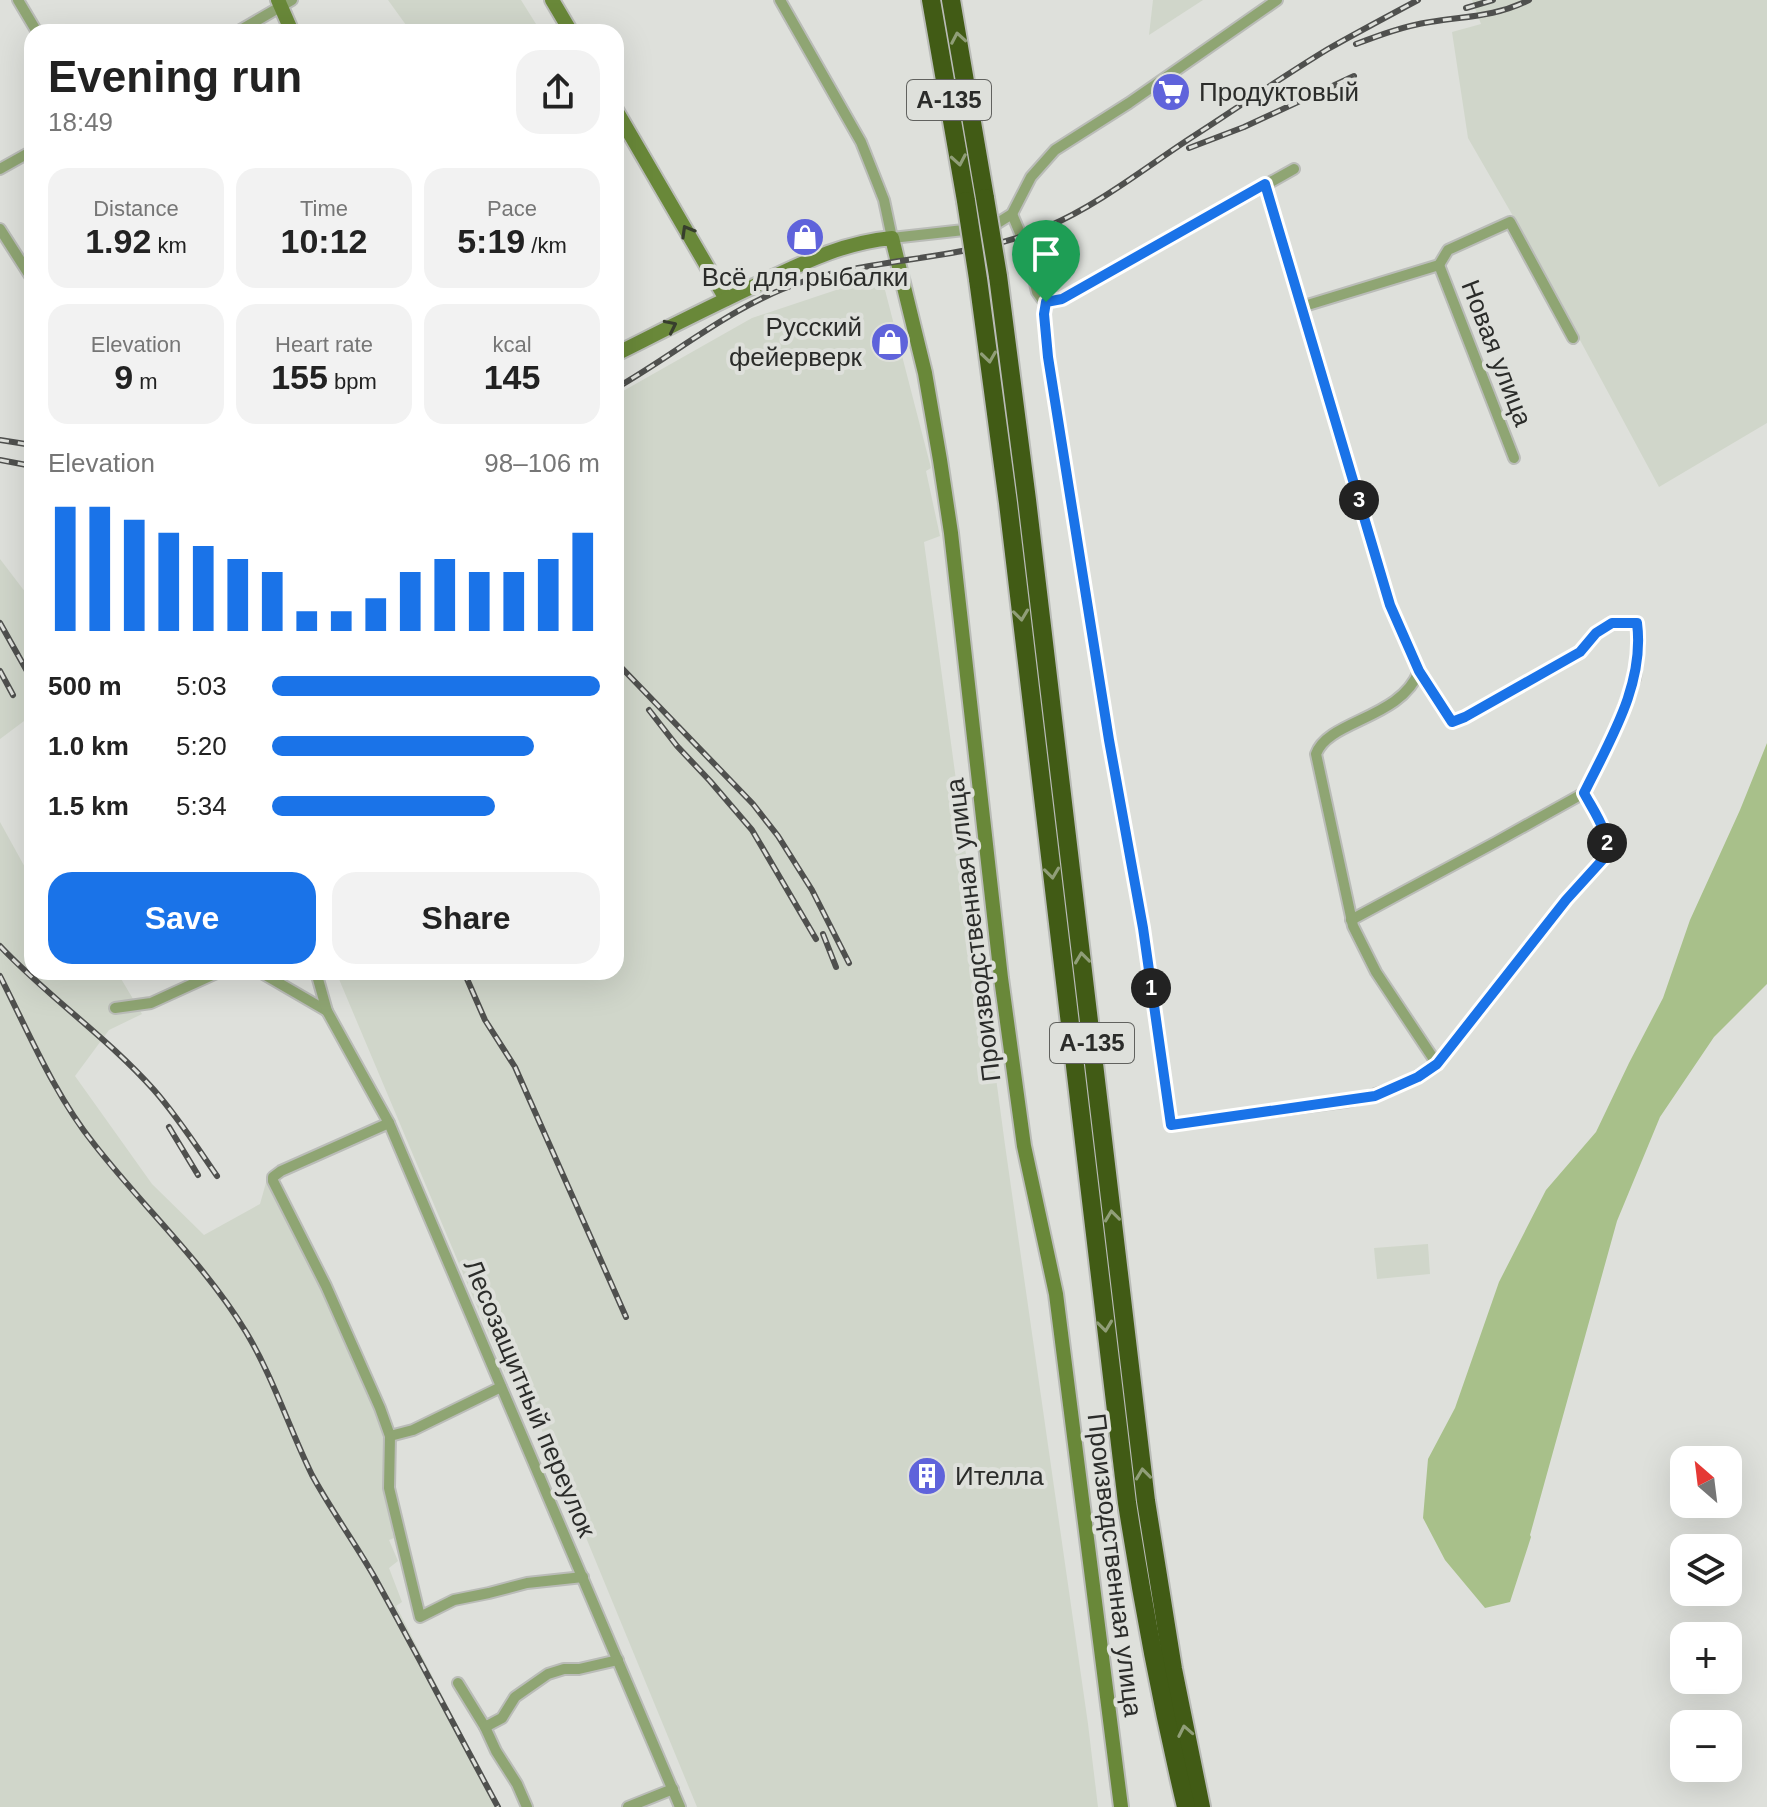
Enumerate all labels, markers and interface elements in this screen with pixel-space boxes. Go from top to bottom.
one-way arrow [951,32,968,45]
button: share [516,50,600,134]
text: Evening run [48,52,302,101]
supermarket icon: Продуктовый [1150,71,1192,113]
place label: Продуктовый [1199,77,1359,107]
road number: А-135 [907,80,991,120]
text: 18:49 [48,107,113,137]
one-way arrow [950,153,967,166]
text: Distance [93,196,179,221]
text: Time [300,196,348,221]
text: Pace [487,196,537,221]
shop icon: Всё для рыбалки [784,216,826,258]
pin [1012,220,1080,302]
text: 1.92 [85,222,151,260]
text: 10:12 [281,222,367,260]
text: 5:19 [457,222,525,260]
one-way arrow [681,225,697,240]
icon: arrive [1024,232,1068,276]
text: km [151,233,187,258]
text: /km [525,233,567,258]
place label: Всё для рыбалки [702,262,908,292]
street label: Новая улица [1455,276,1539,431]
place label: Русский фейерверк [729,312,863,372]
one-way arrow [663,320,678,336]
shop icon: Русский фейерверк [869,321,911,363]
text: Elevation [91,332,181,357]
text: Heart rate [275,332,373,357]
text: kcal [492,332,532,357]
one-way arrow [980,350,997,364]
text: 9 [114,358,133,396]
text: 155 [271,358,328,396]
text: 145 [484,358,540,396]
text: m [133,369,158,394]
text: bpm [328,369,377,394]
text: Elevation [48,448,155,478]
text: 98–106 m [484,448,600,478]
pin: 3 [1339,480,1379,520]
text: 3 [1353,487,1365,512]
one-way arrow [1013,609,1030,622]
text: 500 m [48,671,122,701]
text: 5:03 [176,671,227,701]
text: 1.0 km [48,731,129,761]
text: 5:20 [176,731,227,761]
street label: Производственная улица [939,776,1007,1083]
text: 1.5 km [48,791,129,821]
text: 5:34 [176,791,227,821]
pin: 2 [1587,823,1627,863]
text: 2 [1601,830,1613,855]
one-way arrow [1043,866,1060,880]
button: Save [48,872,316,964]
button: Share [332,872,600,964]
one-way arrow [1073,951,1090,964]
pin: 1 [1131,968,1171,1008]
text: 1 [1145,975,1157,1000]
road number: А-135 [1050,1023,1134,1063]
one-way arrow [1104,1209,1121,1223]
street label: Лесозащитный переулок [458,1255,602,1542]
one-way arrow [1097,1320,1114,1333]
street label: Производственная улица [1081,1412,1149,1719]
north arrow [1670,1446,1742,1518]
map controls [1670,1446,1742,1782]
building icon: Ителла [906,1455,948,1497]
place label: Ителла [955,1461,1044,1491]
one-way arrow [1135,1467,1152,1481]
button: layers [1670,1534,1742,1606]
button: + [1670,1622,1742,1694]
button: − [1670,1710,1742,1782]
one-way arrow [1177,1724,1194,1738]

